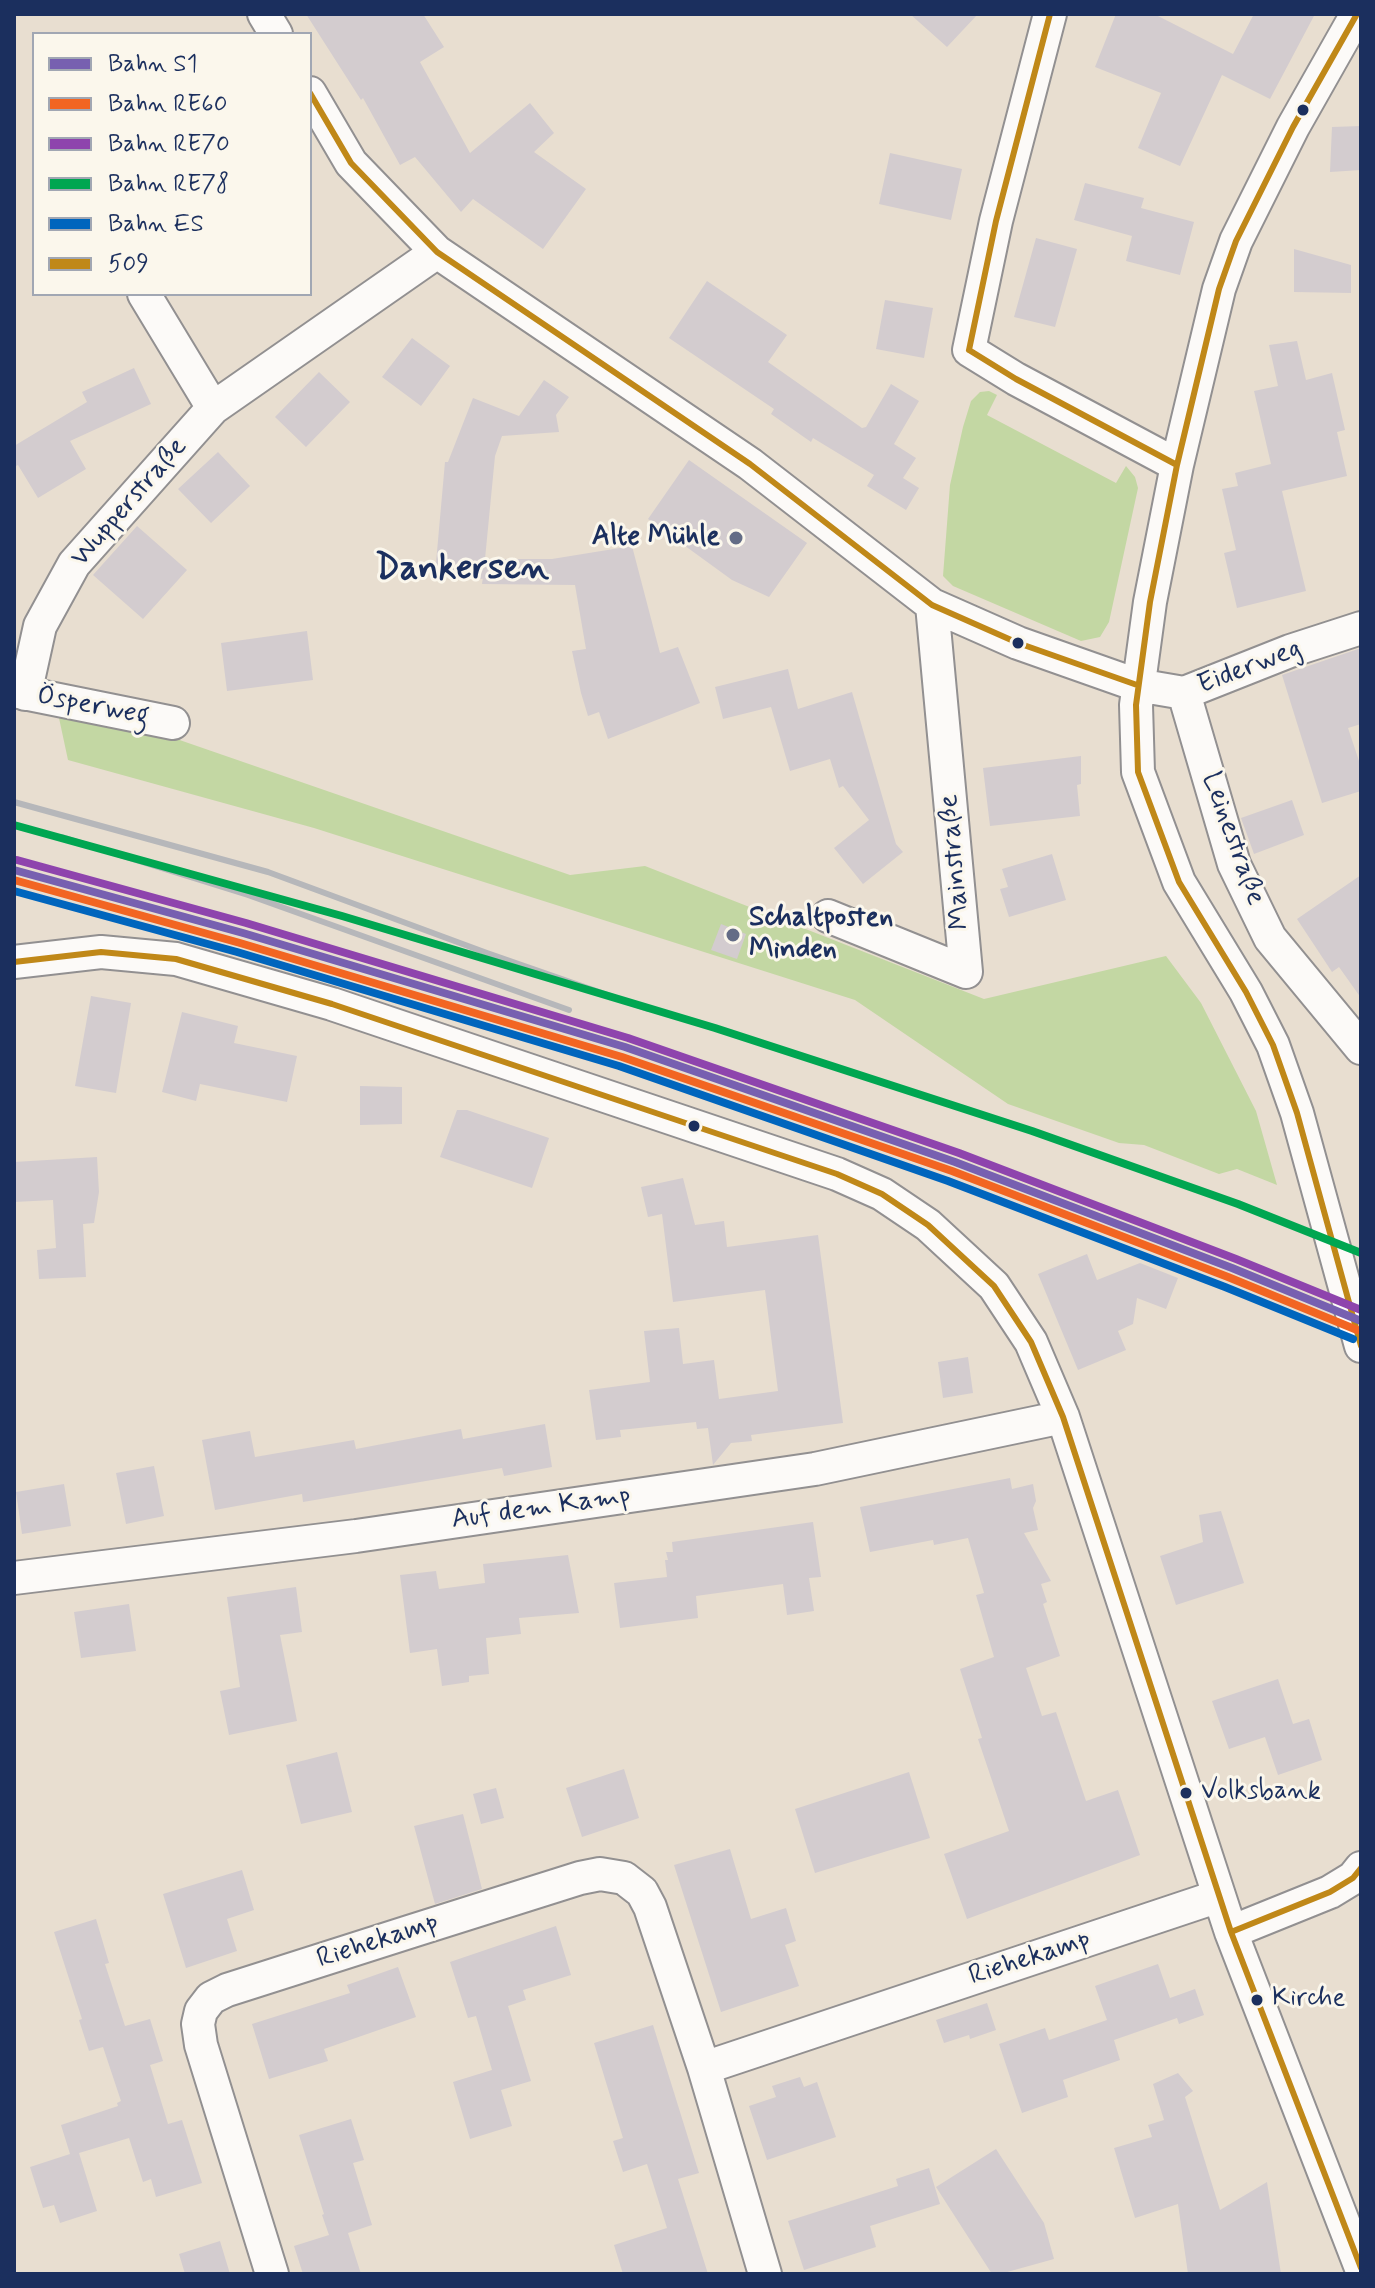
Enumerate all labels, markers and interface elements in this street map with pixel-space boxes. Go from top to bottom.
legend [32,32,312,296]
text: Bahn S1 [108,49,197,80]
text: Bahn RE60 [108,89,227,120]
unlabelled marker [1295,102,1311,118]
text: Bahn RE70 [108,129,230,160]
text: Bahn RE78 [108,169,229,200]
text: Bahn ES [108,209,204,240]
text: 509 [108,249,149,280]
street label: Wupperstraße [65,431,195,575]
place label: Alte Mühle [592,521,720,555]
marker: Alte Mühle [727,529,745,547]
district label: Dankersen [375,548,549,592]
street label: Eiderweg [1193,633,1307,703]
unlabelled marker [1010,635,1026,651]
street label: Ösperweg [34,680,152,734]
street label: Leinestraße [1192,768,1272,910]
street label: Mainstraße [933,793,979,931]
place label: Schaltposten Minden [749,902,893,968]
marker: Schaltposten Minden [724,926,742,944]
unlabelled marker [686,1118,702,1134]
street label: Auf dem Kamp [449,1480,633,1538]
place label: Volksbank [1201,1777,1321,1809]
marker: Volksbank [1178,1785,1194,1801]
street label: Riehekamp [313,1907,443,1977]
street label: Riehekamp [965,1924,1095,1994]
place label: Kirche [1272,1984,1345,2016]
marker: Kirche [1249,1992,1265,2008]

